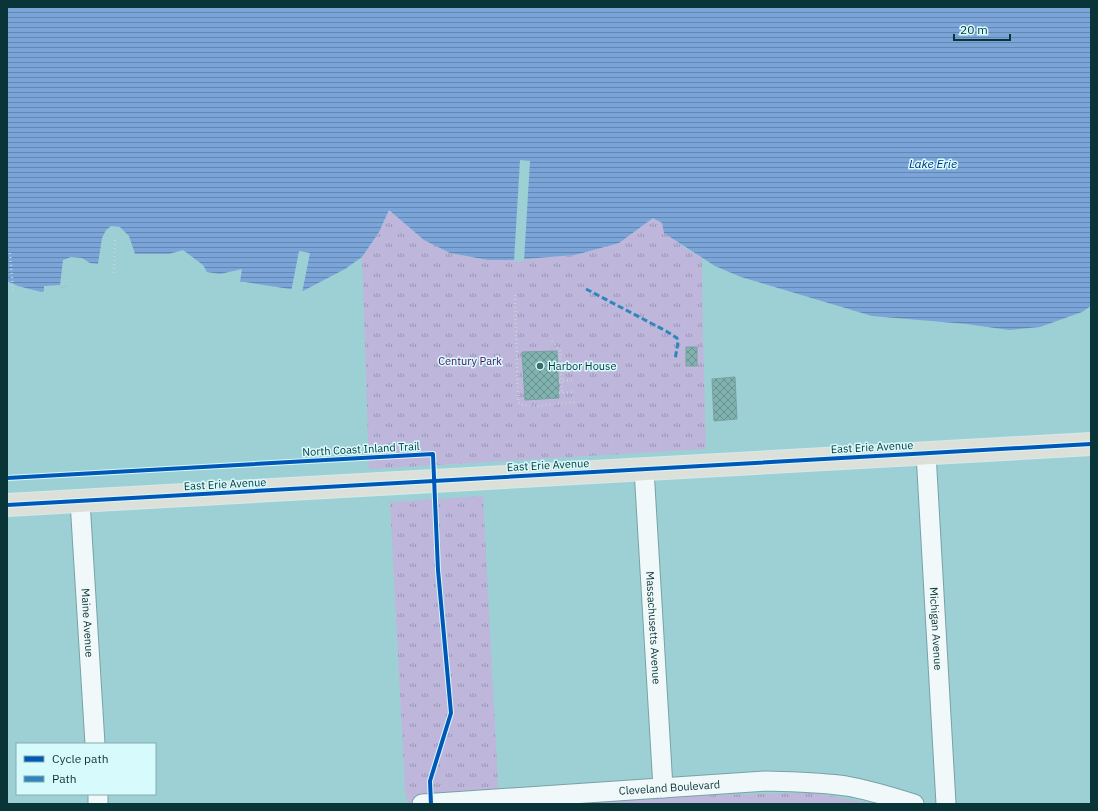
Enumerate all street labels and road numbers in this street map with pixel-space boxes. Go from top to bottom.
street label: East Erie Avenue [830,438,914,456]
street label: North Coast Inland Trail [302,439,420,459]
street label: East Erie Avenue [506,456,590,474]
street label: East Erie Avenue [183,475,267,493]
street label: Massachusetts Avenue [643,571,664,685]
street label: Michigan Avenue [927,587,945,671]
street label: Maine Avenue [78,588,97,658]
street label: Cleveland Boulevard [618,777,721,798]

